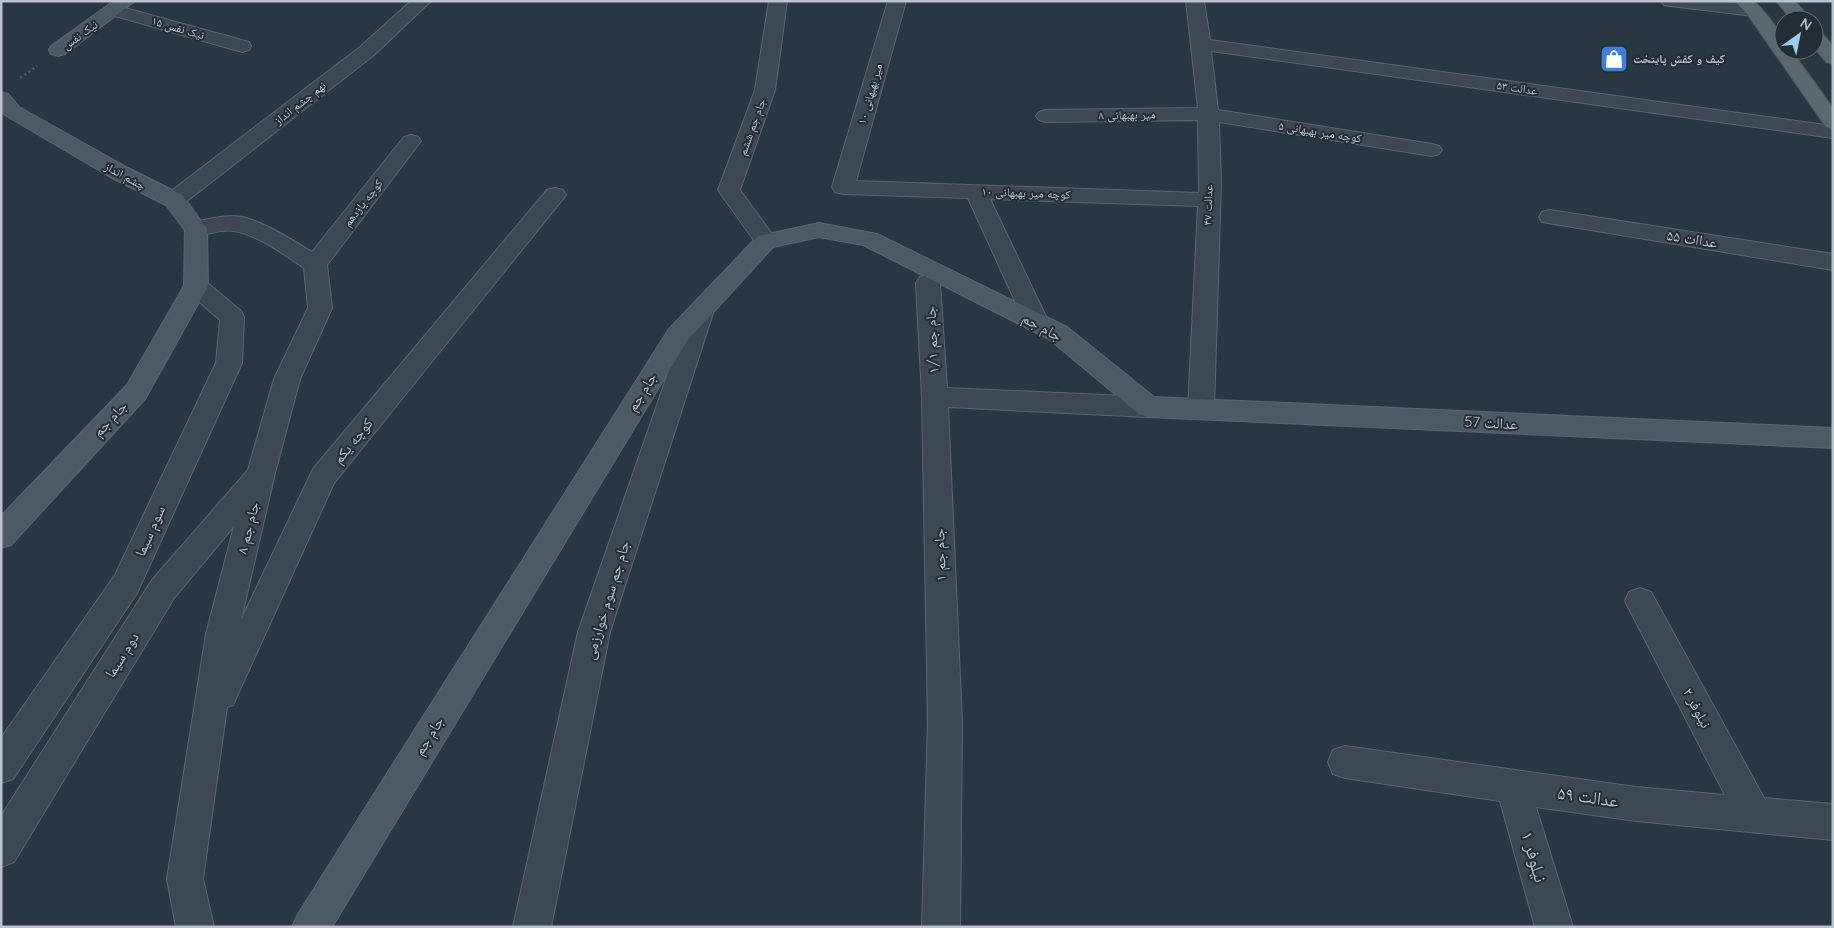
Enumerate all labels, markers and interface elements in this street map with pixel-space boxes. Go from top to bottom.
north arrow [1774,10,1824,60]
street label: نیک نفس ۱۵ [150,13,206,42]
text: N [1797,14,1815,34]
street label: نیک نفس [59,17,101,53]
shop icon: کیف و کفش پایتخت [1599,44,1629,74]
place label: کیف و کفش پایتخت [1633,51,1726,67]
street label: ۱۰ میر بهبهانی [854,62,886,126]
street label: عدالت ۵۳ [1496,77,1538,98]
street label: نهم چشم انداز [270,78,329,129]
street label: جام جم ششم [734,96,770,158]
street label: ۸ میر بهبهانی [1098,107,1156,123]
street label: کوچه میر بهبهانی ۵ [1277,118,1363,146]
street label: چشم انداز [101,158,149,194]
street label: کوچه یازدهم [339,176,387,230]
street label: کوچه میر بهبهانی ۱۰ [981,183,1071,202]
street label: عدالت ۴۷ [1199,184,1216,226]
street label: عداات ۵۵ [1665,225,1719,252]
street label: ۱/۱ جام جم [920,305,944,374]
street label: جام جم [1019,308,1066,346]
street label: جام جم [622,368,662,415]
street label: جام جم [88,396,132,441]
street label: عدالت 57 [1464,412,1519,433]
street label: کوچه یکم [328,414,378,468]
street label: ۸ جام جم [232,499,264,556]
street label: سوم سیما [130,502,170,560]
street label: ۱ جام جم [929,528,951,582]
street label: جام جم سوم خوارزمی [579,538,635,662]
street label: دوم سیما [100,629,144,681]
street label: ۲ نیلوفر [1679,684,1716,731]
street label: جام جم [409,712,449,759]
street label: عدالت ۵۹ [1556,781,1620,812]
street label: ۱ نیلوفر [1516,829,1553,885]

